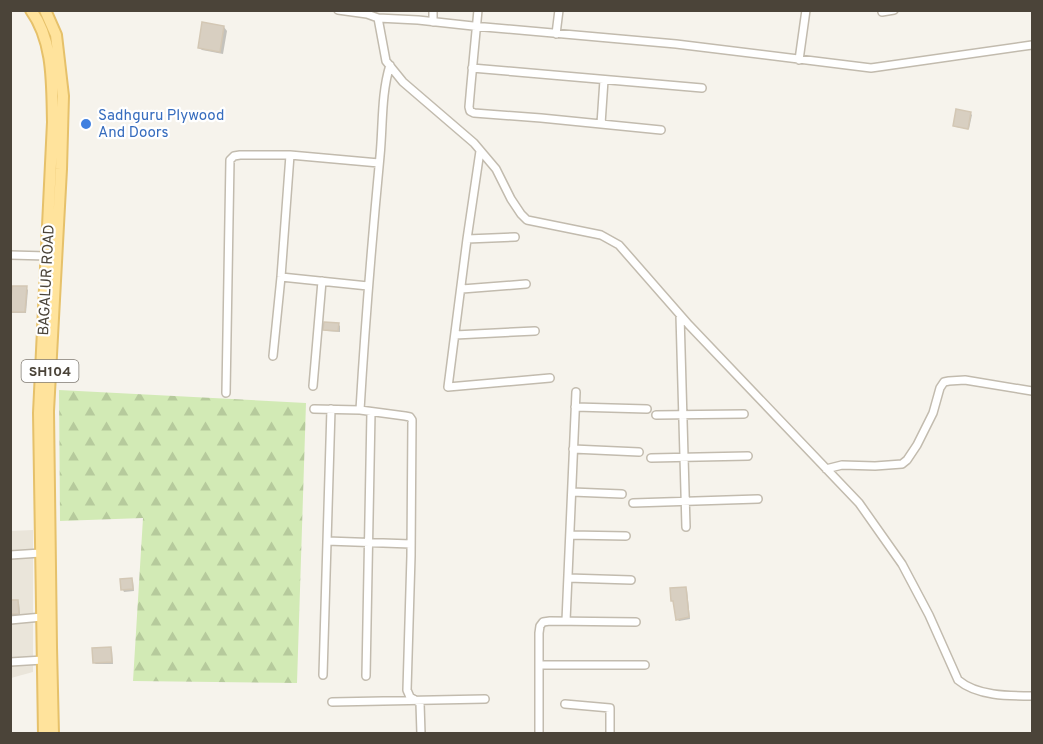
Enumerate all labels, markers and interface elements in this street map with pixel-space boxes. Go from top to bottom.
place label: Sadhguru Plywood And Doors [98,107,224,143]
marker: Sadhguru Plywood And Doors [79,117,93,131]
street label: BAGALUR ROAD [35,224,60,336]
road number: SH104 [22,360,78,382]

